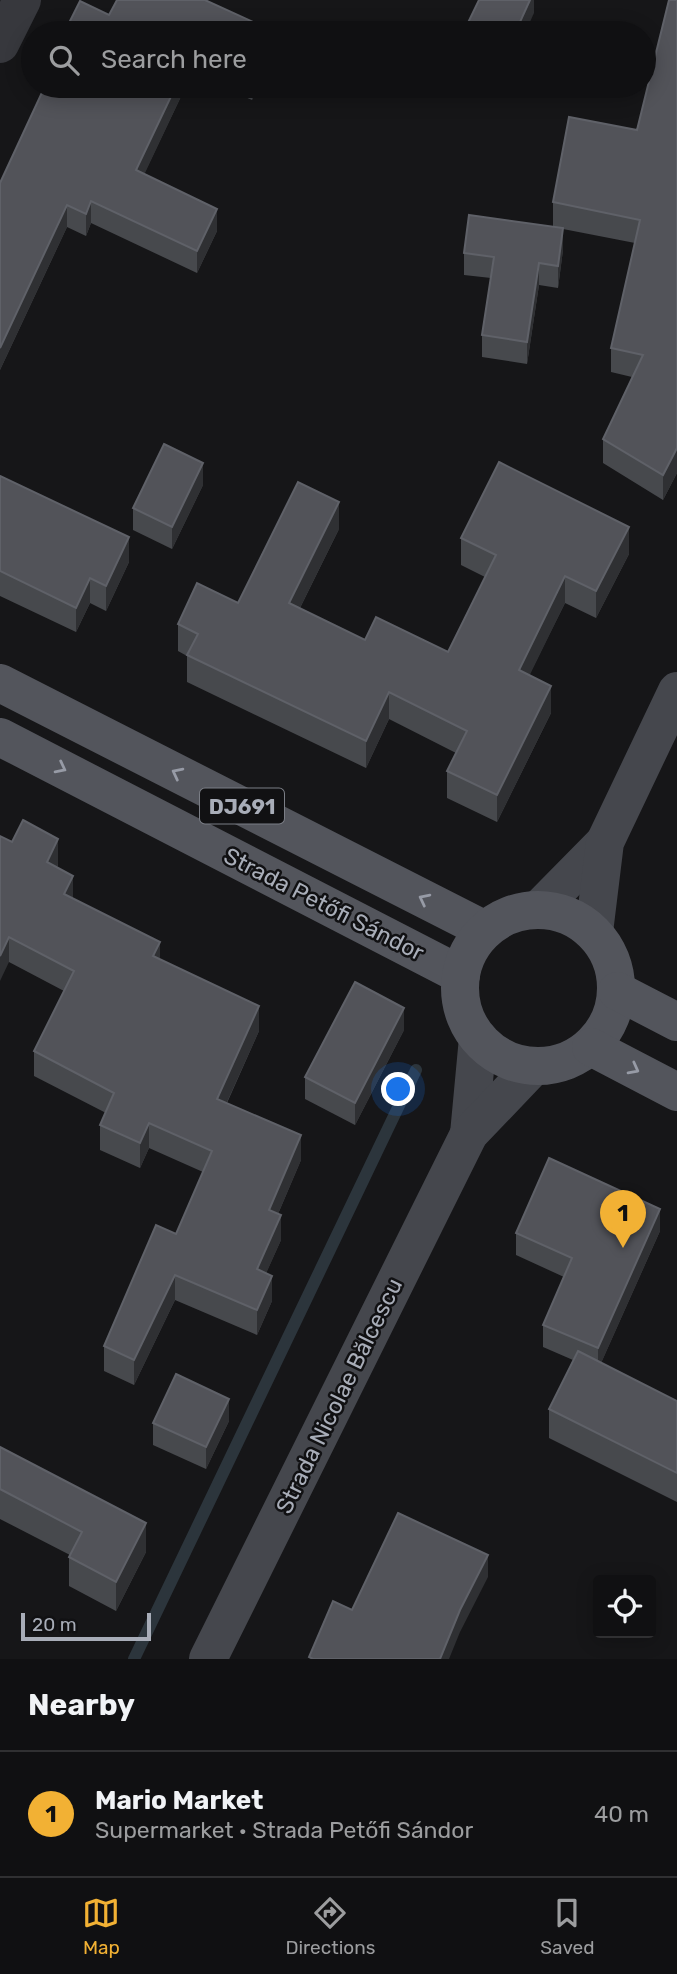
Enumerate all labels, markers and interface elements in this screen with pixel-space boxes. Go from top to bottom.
search box [21,21,656,98]
icon: search [45,41,83,79]
text: Search here [101,44,247,75]
one-way arrow [54,760,66,774]
one-way arrow [172,768,184,782]
road number: DJ691 [200,788,284,824]
street label: Strada Petőfi Sándor [219,841,429,967]
one-way arrow [419,893,431,907]
one-way arrow [627,1061,639,1075]
your location [381,1072,415,1106]
pin: 1 [600,1190,646,1248]
street label: Strada Nicolae Bălcescu [270,1274,408,1518]
map controls [593,1575,656,1638]
button: locate [593,1575,656,1638]
scale bar [21,1610,150,1642]
text: 20 m [32,1613,77,1636]
text: Nearby [28,1687,135,1723]
text: Mario Market [95,1785,263,1816]
text: 1 [45,1800,57,1828]
text: 40 m [594,1800,649,1828]
text: Supermarket · Strada Petőfi Sándor [95,1816,473,1844]
tab: Map [82,1894,120,1959]
tab: Directions [285,1894,375,1959]
tab: Saved [540,1894,595,1959]

